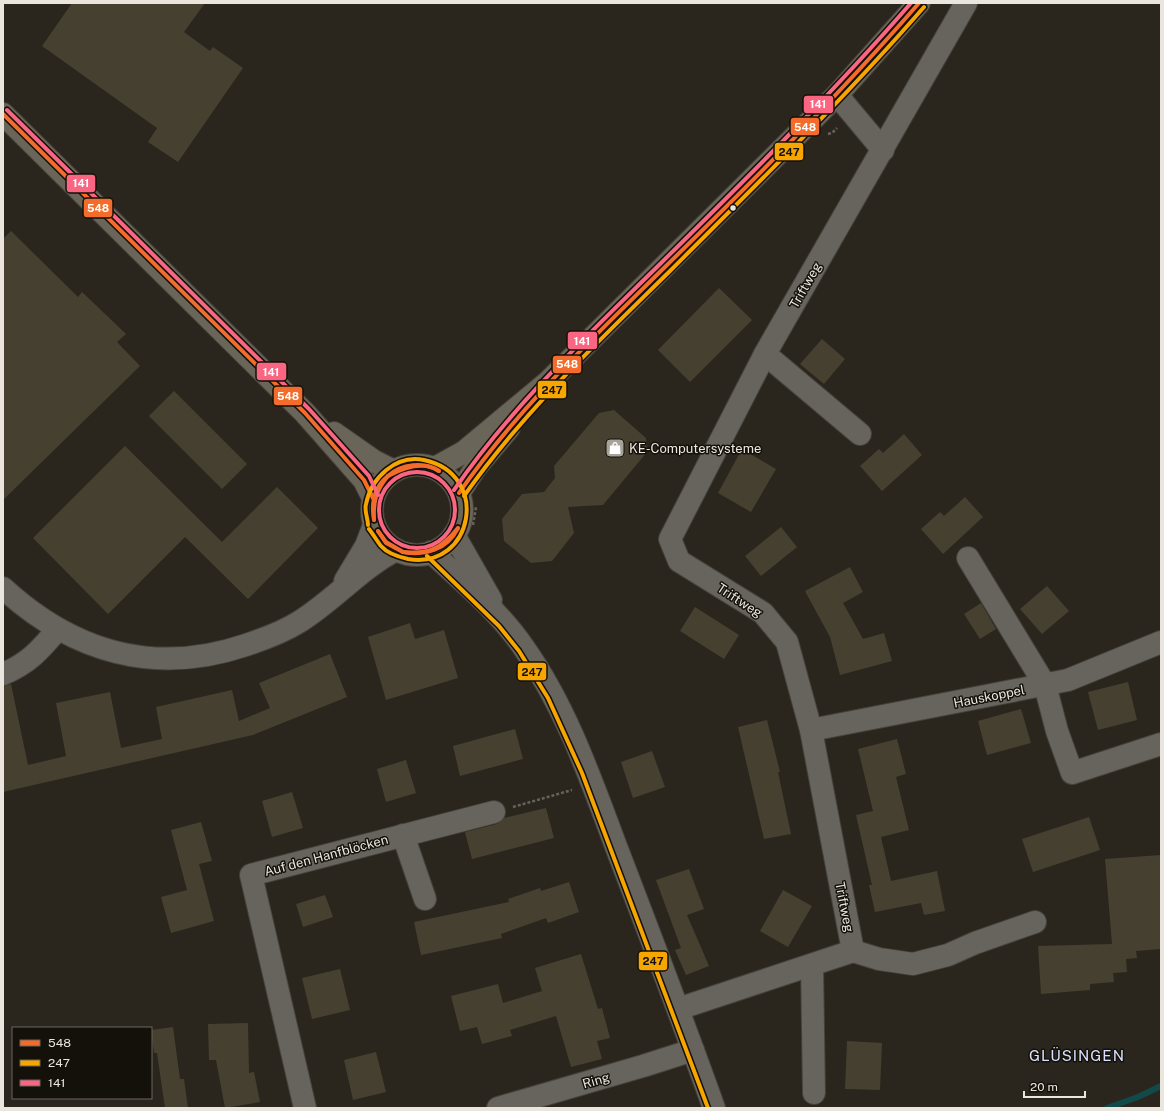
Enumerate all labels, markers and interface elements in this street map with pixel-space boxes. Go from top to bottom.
line badge: 141 [803,95,834,114]
text: 141 [810,98,826,110]
line badge: 548 [790,117,820,136]
text: 548 [794,121,816,133]
line badge: 247 [774,142,804,161]
text: 247 [778,146,800,158]
line badge: 141 [66,174,96,193]
text: 141 [73,177,89,189]
line badge: 548 [83,198,113,218]
text: 548 [87,202,109,214]
unlabelled marker [728,203,738,213]
street label: Triftweg [786,259,825,311]
line badge: 141 [567,331,598,350]
text: 141 [574,335,590,347]
line badge: 548 [552,355,582,374]
text: 548 [556,358,578,370]
line badge: 141 [256,362,287,381]
text: 141 [263,366,279,378]
line badge: 247 [537,380,567,399]
text: 247 [541,384,563,396]
line badge: 548 [273,386,303,406]
text: 548 [277,390,299,402]
shop icon: KE-Computersysteme [604,437,626,459]
place label: KE-Computersysteme [629,441,761,456]
street label: Triftweg [714,580,765,621]
line badge: 247 [517,662,547,681]
text: 247 [521,666,543,678]
street label: Hauskoppel [952,682,1026,711]
street label: Auf den Hanfblöcken [263,832,390,879]
street label: Triftweg [832,881,857,933]
line badge: 247 [638,951,668,971]
text: 247 [642,955,664,967]
legend [12,1027,152,1099]
text: 548 [48,1036,71,1050]
district label: GLÜSINGEN [1029,1046,1125,1064]
text: 247 [48,1056,70,1070]
street label: Ring [581,1069,611,1091]
scale bar [1024,1073,1085,1099]
text: 141 [48,1076,65,1090]
text: 20 m [1030,1080,1058,1094]

